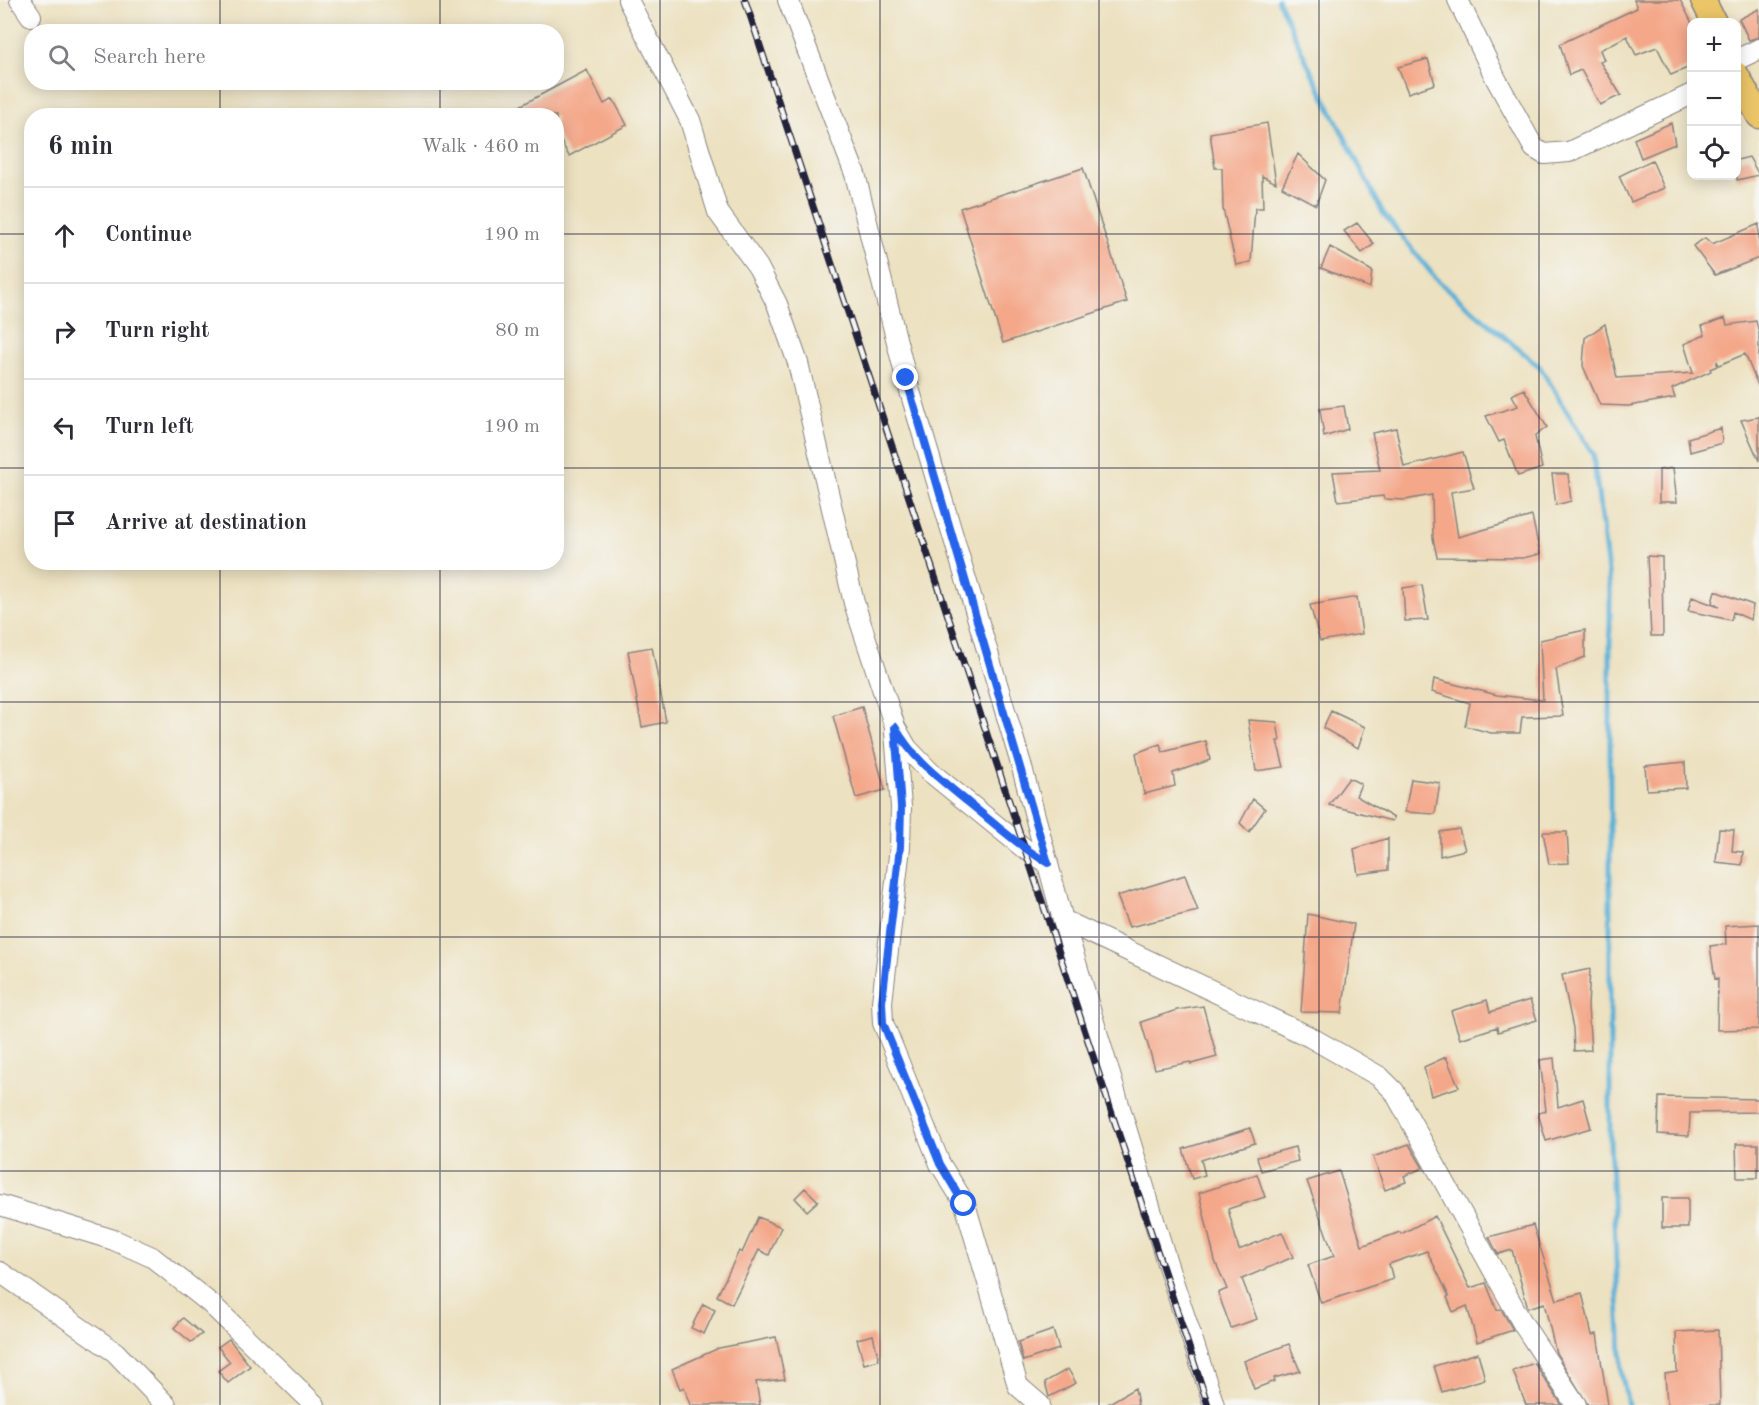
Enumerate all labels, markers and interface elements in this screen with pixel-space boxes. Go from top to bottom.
map controls [1687,18,1741,180]
button: + [1687,18,1741,72]
search box [24,24,564,90]
icon: search [45,41,78,74]
text: Search here [93,46,206,68]
button: − [1687,72,1741,126]
button: locate [1687,126,1741,180]
text: 6 min [48,134,113,160]
text: Walk · 460 m [421,137,540,157]
icon: ahead [48,219,81,252]
text: Continue [105,224,192,246]
text: 190 m [484,225,540,245]
icon: right [48,315,81,348]
text: Turn right [105,320,209,342]
text: 80 m [495,321,540,341]
route end [892,364,918,390]
icon: left [48,411,81,444]
text: Turn left [105,416,194,438]
text: 190 m [484,417,540,437]
icon: arrive [48,507,81,540]
text: Arrive at destination [105,512,307,534]
route start [950,1190,976,1216]

